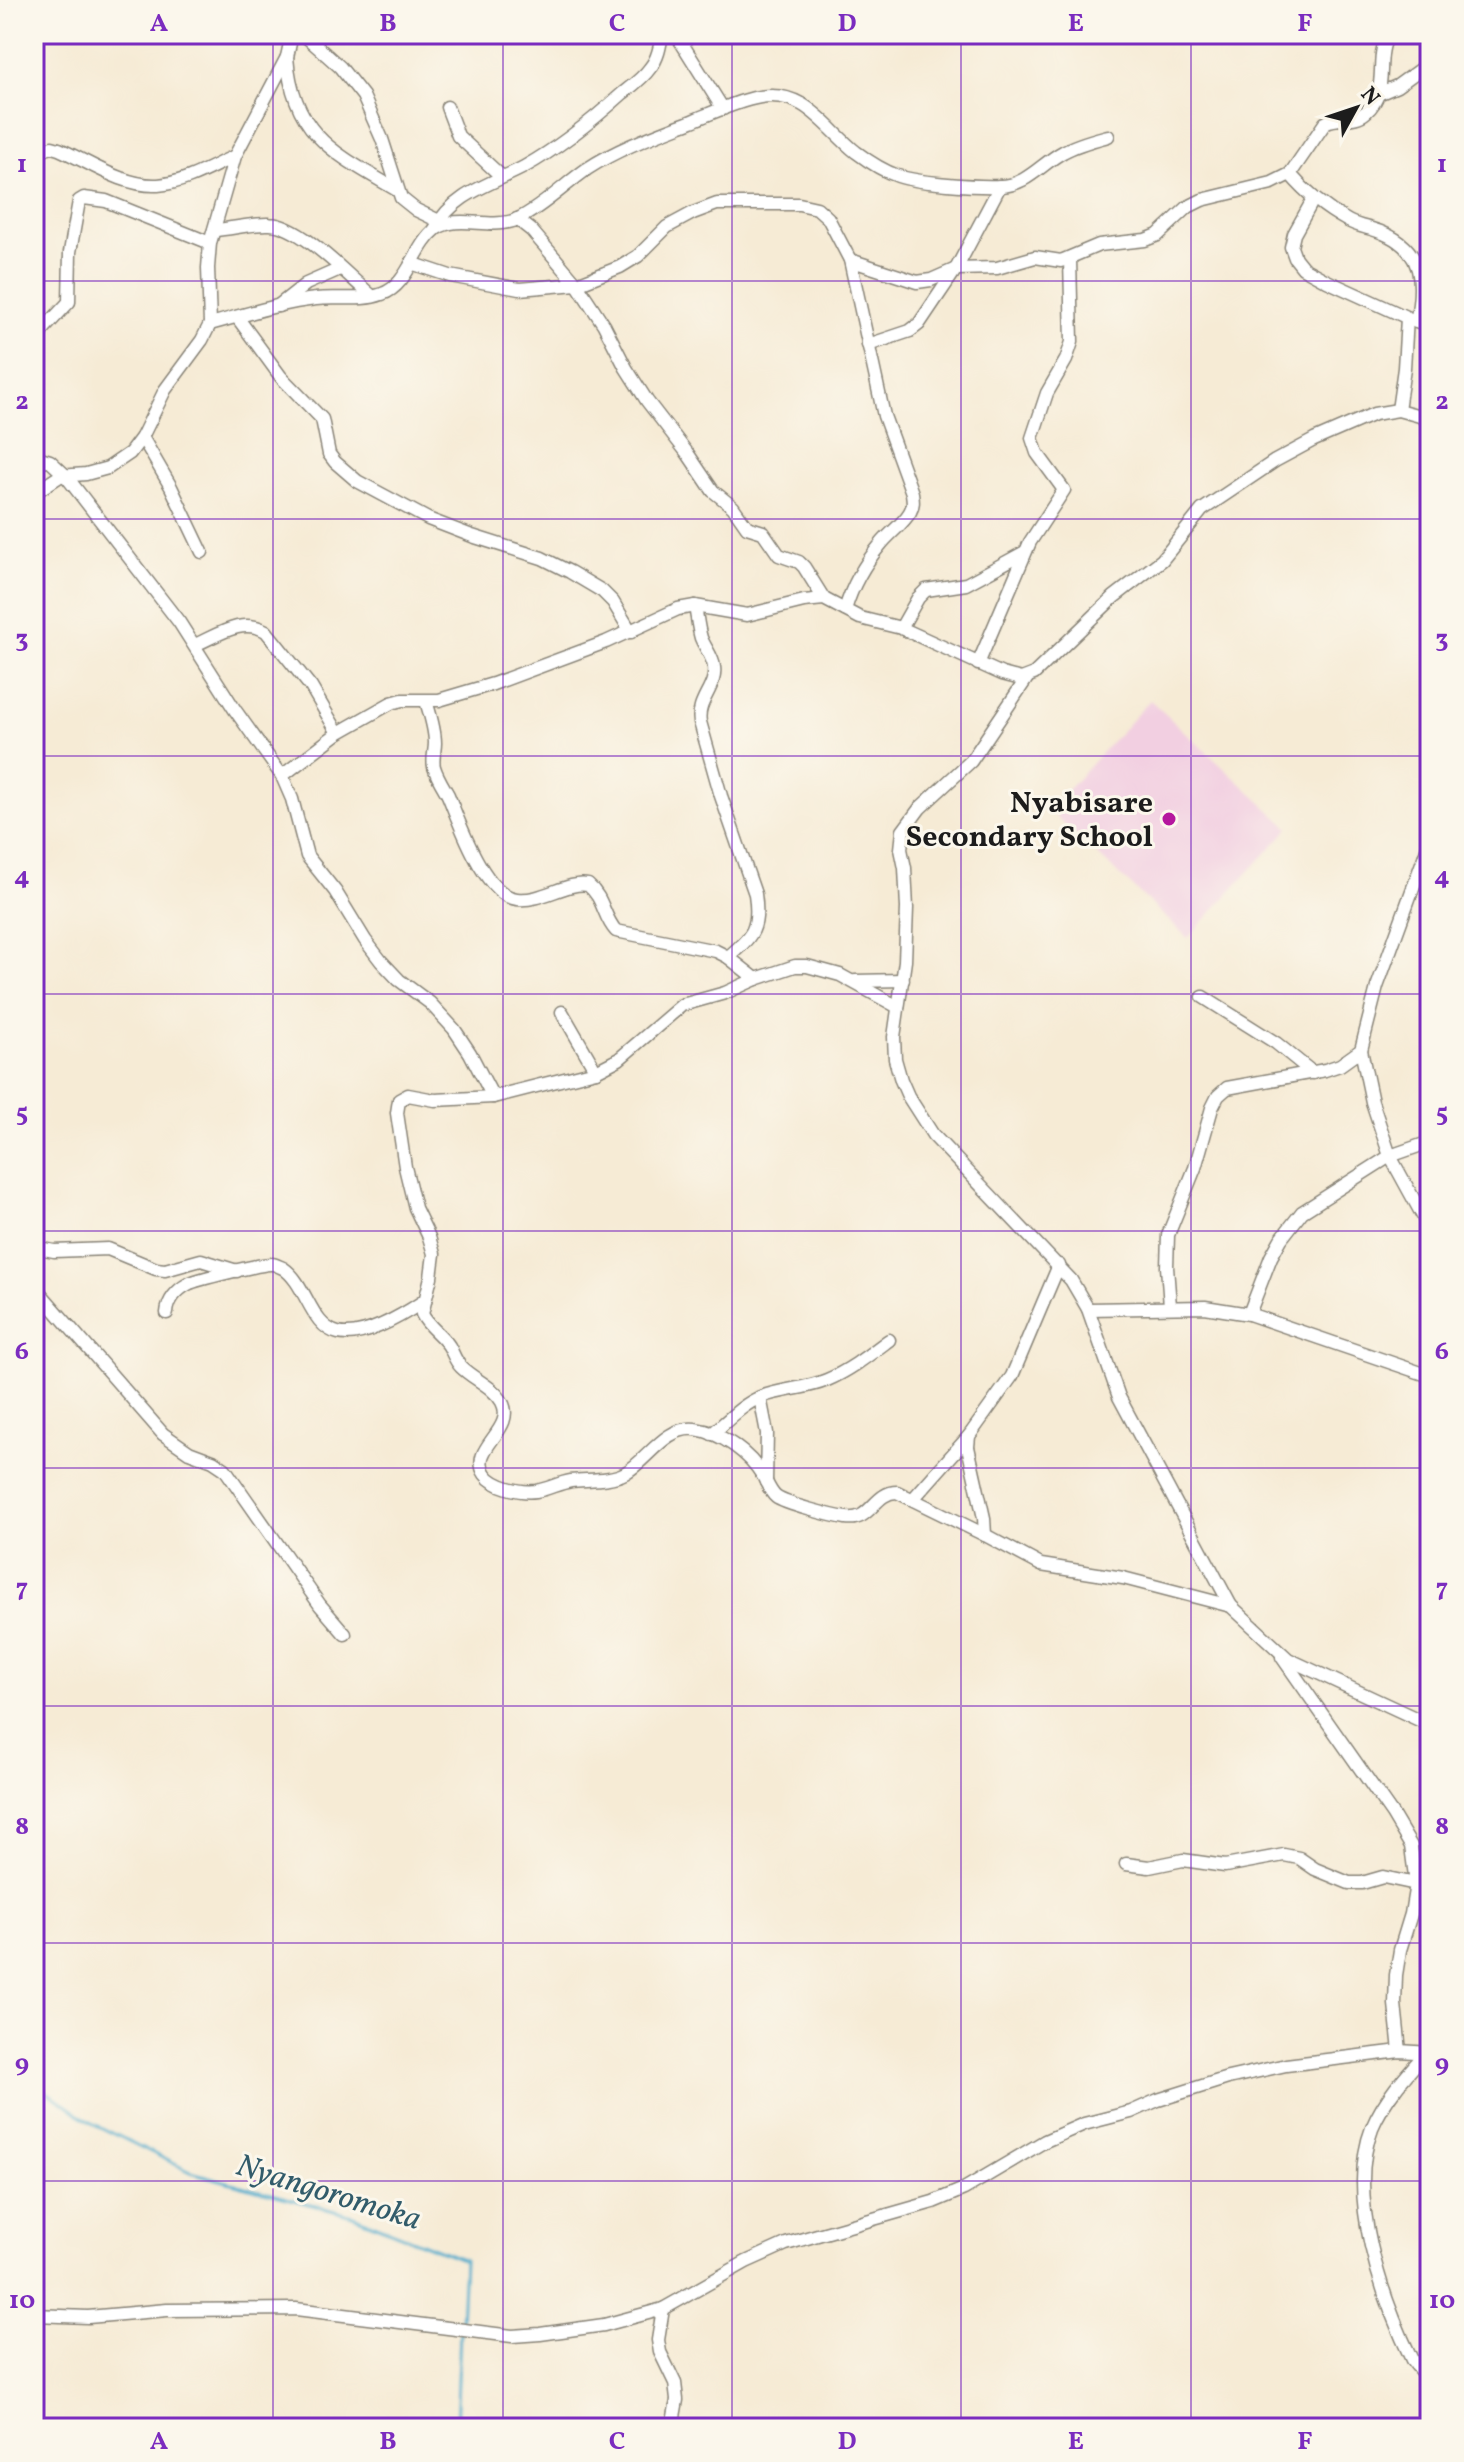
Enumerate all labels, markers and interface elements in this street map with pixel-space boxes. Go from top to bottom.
text: A [150,6,169,42]
text: B [379,6,397,42]
text: C [609,6,625,42]
text: D [837,6,857,42]
text: E [1068,6,1084,42]
text: F [1297,6,1313,42]
north arrow [1316,68,1396,148]
text: N [1352,81,1386,113]
text: 1 [17,147,27,183]
text: 1 [1437,147,1447,183]
text: 2 [15,384,29,420]
text: 2 [1435,384,1449,420]
text: 3 [15,622,29,658]
text: 3 [1435,622,1449,658]
place label: Nyabisare Secondary School [906,783,1153,859]
marker: Nyabisare Secondary School [1160,810,1178,828]
text: 4 [14,859,30,895]
text: 4 [1434,859,1450,895]
text: 5 [16,1096,28,1132]
text: 5 [1436,1096,1448,1132]
text: 6 [15,1334,29,1370]
text: 6 [1435,1334,1449,1370]
text: 7 [16,1571,28,1607]
text: 7 [1436,1571,1448,1607]
text: 8 [15,1809,29,1845]
text: 8 [1435,1809,1449,1845]
text: 9 [15,2046,29,2082]
text: 9 [1435,2046,1449,2082]
water label: Nyangoromoka [230,2145,426,2243]
text: 10 [9,2283,35,2319]
text: 10 [1429,2283,1455,2319]
text: A [150,2424,169,2460]
text: B [379,2424,397,2460]
text: C [609,2424,625,2460]
text: D [837,2424,857,2460]
text: E [1068,2424,1084,2460]
text: F [1297,2424,1313,2460]

